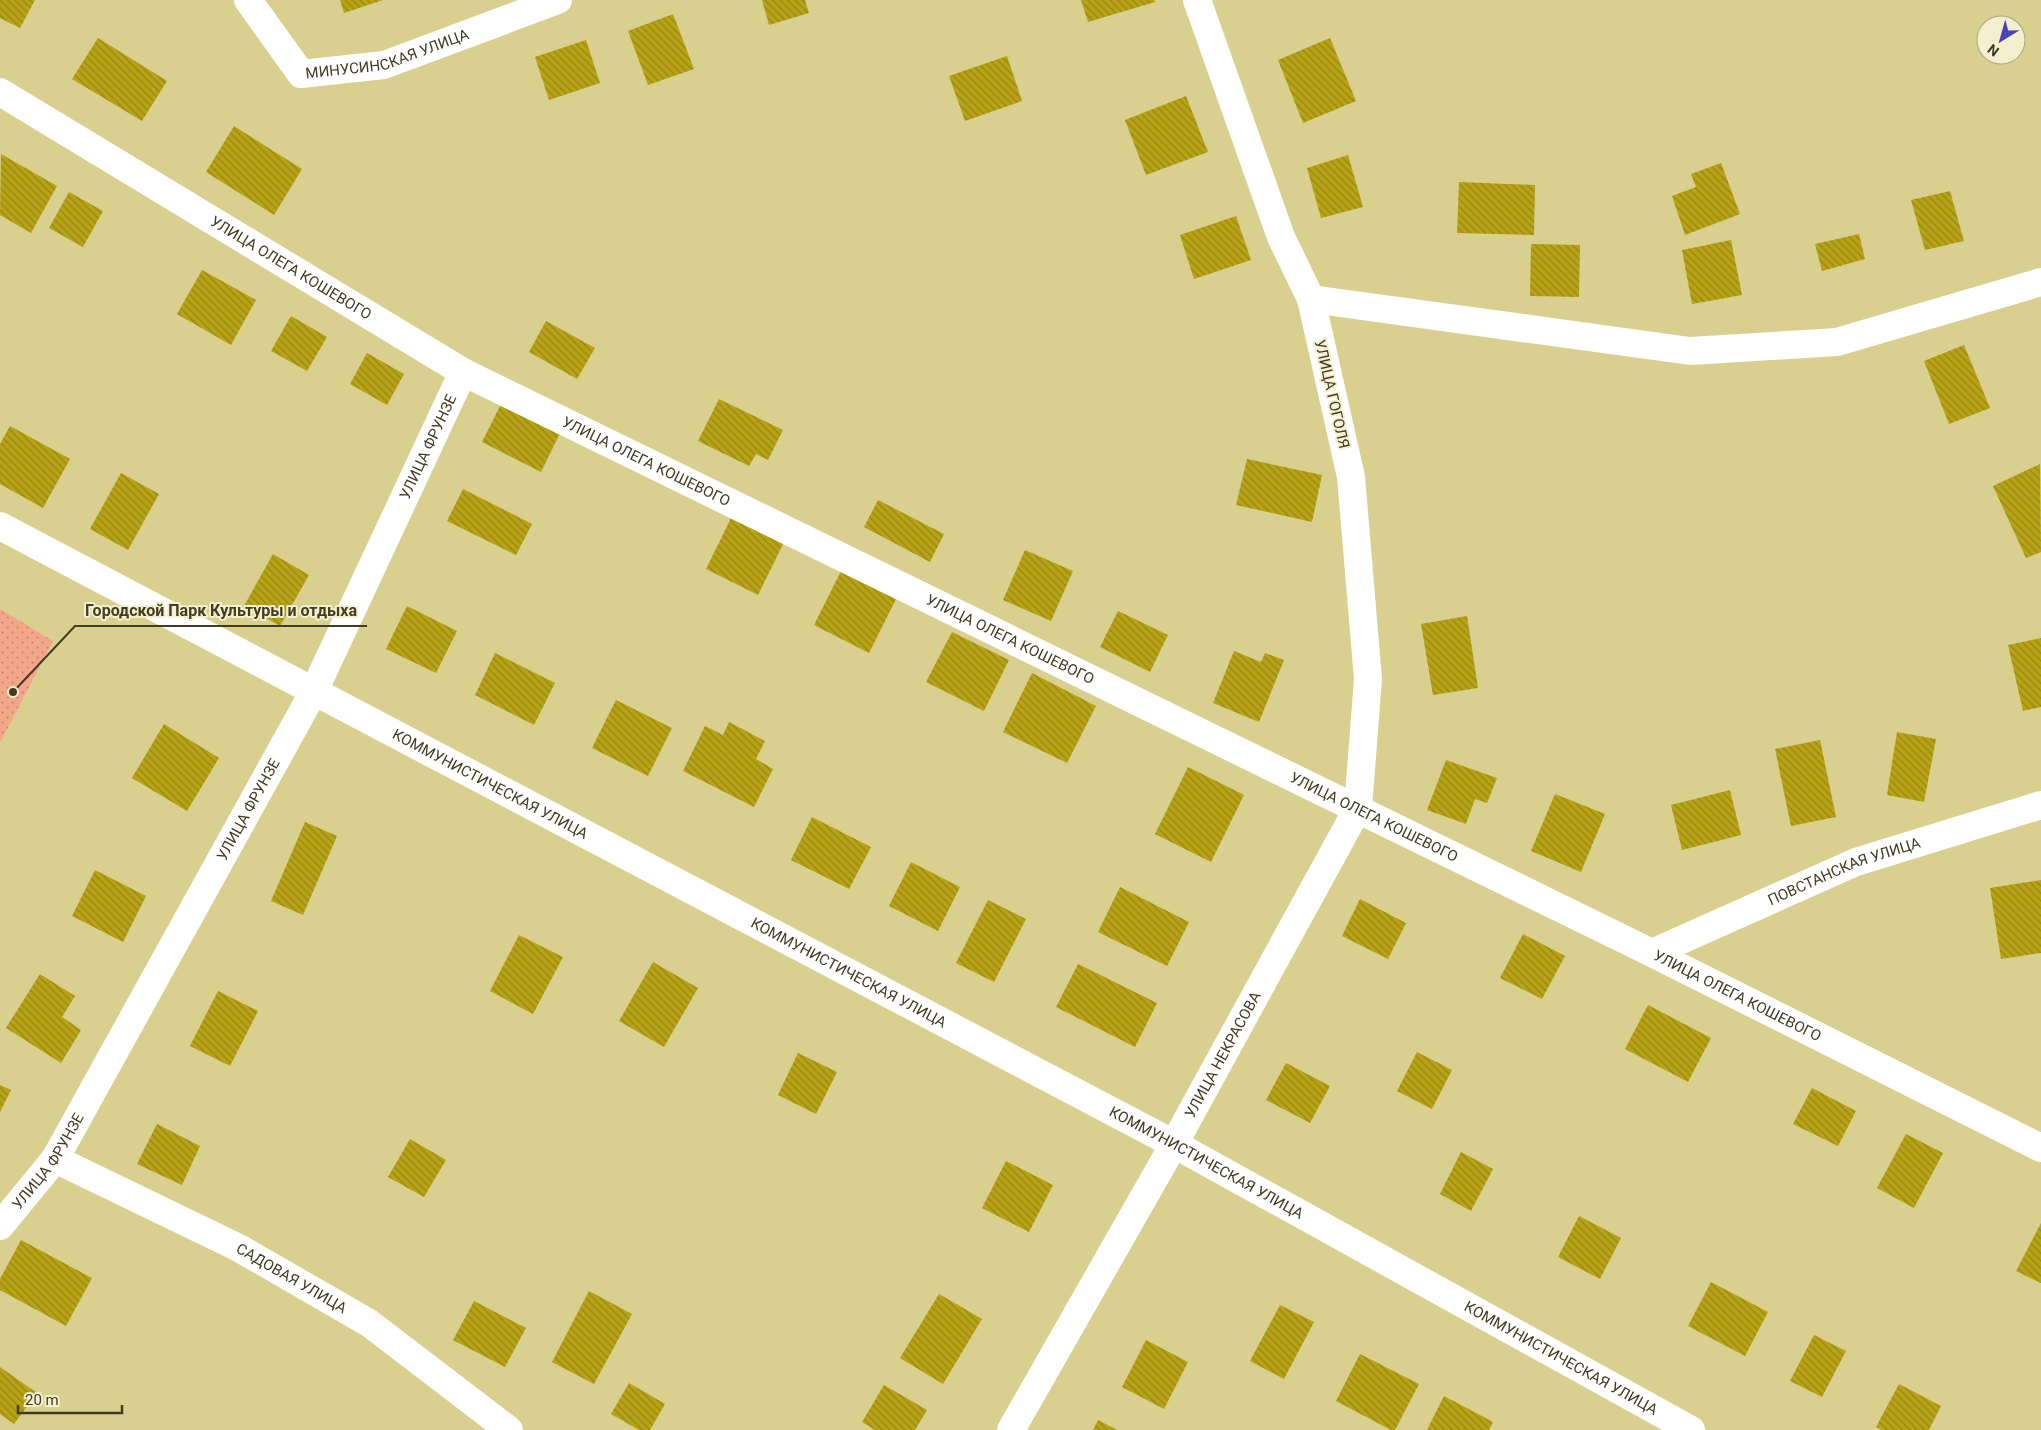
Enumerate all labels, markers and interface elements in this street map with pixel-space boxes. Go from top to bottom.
north arrow [1976,15,2026,65]
street label: МИНУСИНСКАЯ УЛИЦА [305,25,472,82]
text: N [1984,41,2002,60]
street label: УЛИЦА ОЛЕГА КОШЕВОГО [207,212,375,324]
street label: УЛИЦА ГОГОЛЯ [1311,338,1353,450]
street label: УЛИЦА ФРУНЗЕ [396,391,460,502]
street label: УЛИЦА ОЛЕГА КОШЕВОГО [559,413,733,510]
street label: УЛИЦА ОЛЕГА КОШЕВОГО [923,591,1097,688]
callout: Городской Парк Культуры и отдыха [75,595,367,626]
text: Городской Парк Культуры и отдыха [85,601,357,620]
street label: КОММУНИСТИЧЕСКАЯ УЛИЦА [389,725,591,843]
street label: УЛИЦА ФРУНЗЕ [213,755,284,864]
street label: УЛИЦА ОЛЕГА КОШЕВОГО [1287,768,1461,866]
street label: ПОВСТАНСКАЯ УЛИЦА [1765,834,1923,909]
street label: КОММУНИСТИЧЕСКАЯ УЛИЦА [748,914,950,1032]
street label: УЛИЦА ОЛЕГА КОШЕВОГО [1651,946,1824,1045]
street label: УЛИЦА НЕКРАСОВА [1181,988,1265,1121]
street label: КОММУНИСТИЧЕСКАЯ УЛИЦА [1106,1103,1307,1223]
street label: УЛИЦА ФРУНЗЕ [8,1109,88,1213]
street label: САДОВАЯ УЛИЦА [233,1239,350,1317]
street label: КОММУНИСТИЧЕСКАЯ УЛИЦА [1461,1297,1661,1419]
scale bar [18,1382,121,1414]
text: 20 m [25,1391,59,1409]

